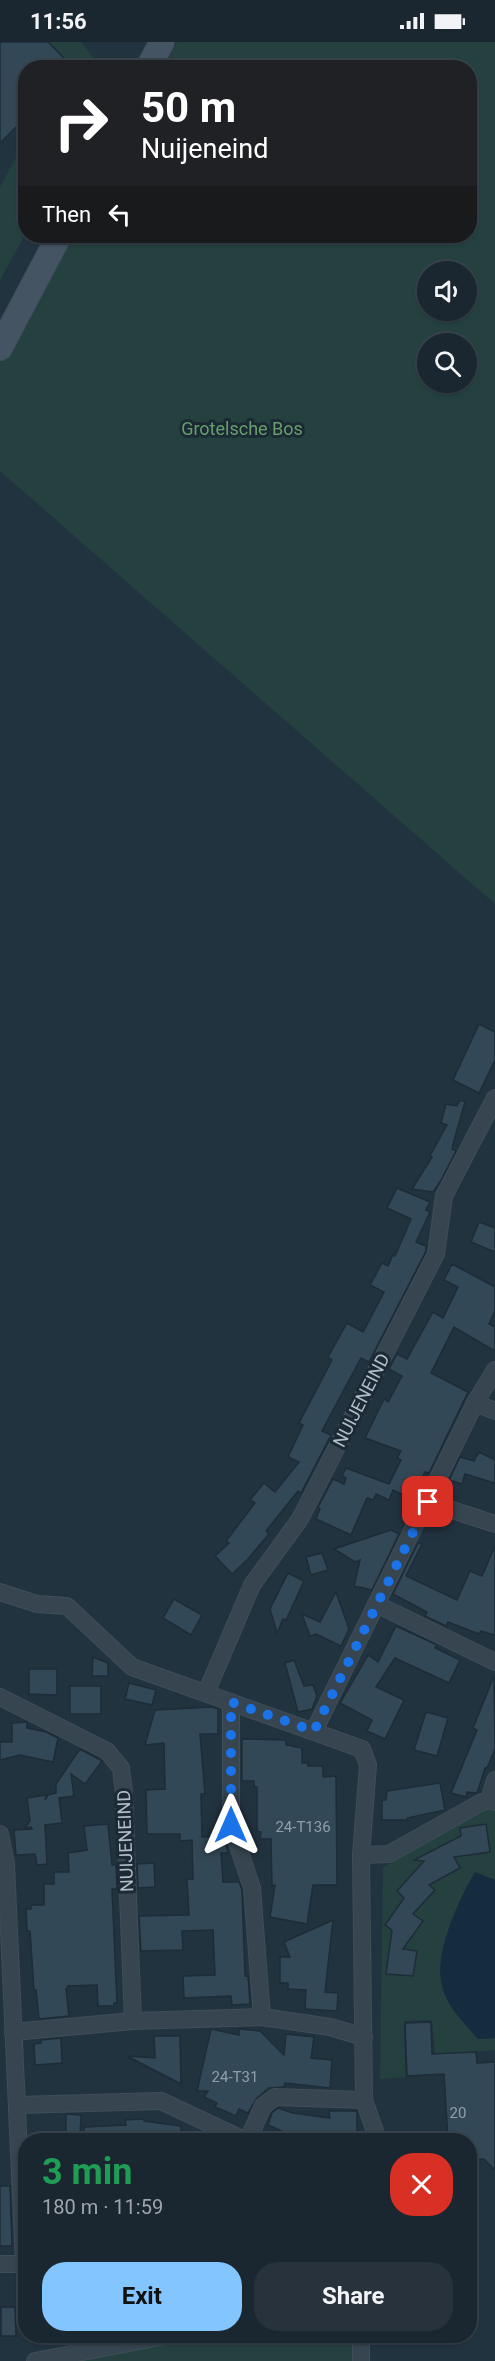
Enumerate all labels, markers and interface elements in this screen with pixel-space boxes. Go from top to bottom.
text: 11:56 [30,9,87,34]
text: 50 m [141,83,236,132]
icon: right [42,84,120,162]
text: Nuijeneind [141,133,268,165]
icon: left [103,198,136,231]
text: Then [42,202,91,227]
map controls [417,261,477,393]
button: sound [417,261,477,321]
button: search [417,333,477,393]
park label: Grotelsche Bos [181,418,303,439]
street label: NUIJENEIND [328,1350,394,1450]
pin [402,1476,453,1527]
icon: arrive [411,1485,444,1518]
street label: NUIJENEIND [113,1790,137,1892]
position arrow [199,1793,263,1857]
house number: 24-T136 [275,1818,331,1836]
house number: 24-T31 [212,2068,258,2086]
house number: 20 [450,2104,466,2122]
text: 3 min [42,2151,133,2193]
button: close [390,2153,453,2216]
text: 180 m · 11:59 [42,2195,163,2219]
button: Exit [42,2262,242,2331]
button: Share [254,2262,453,2331]

